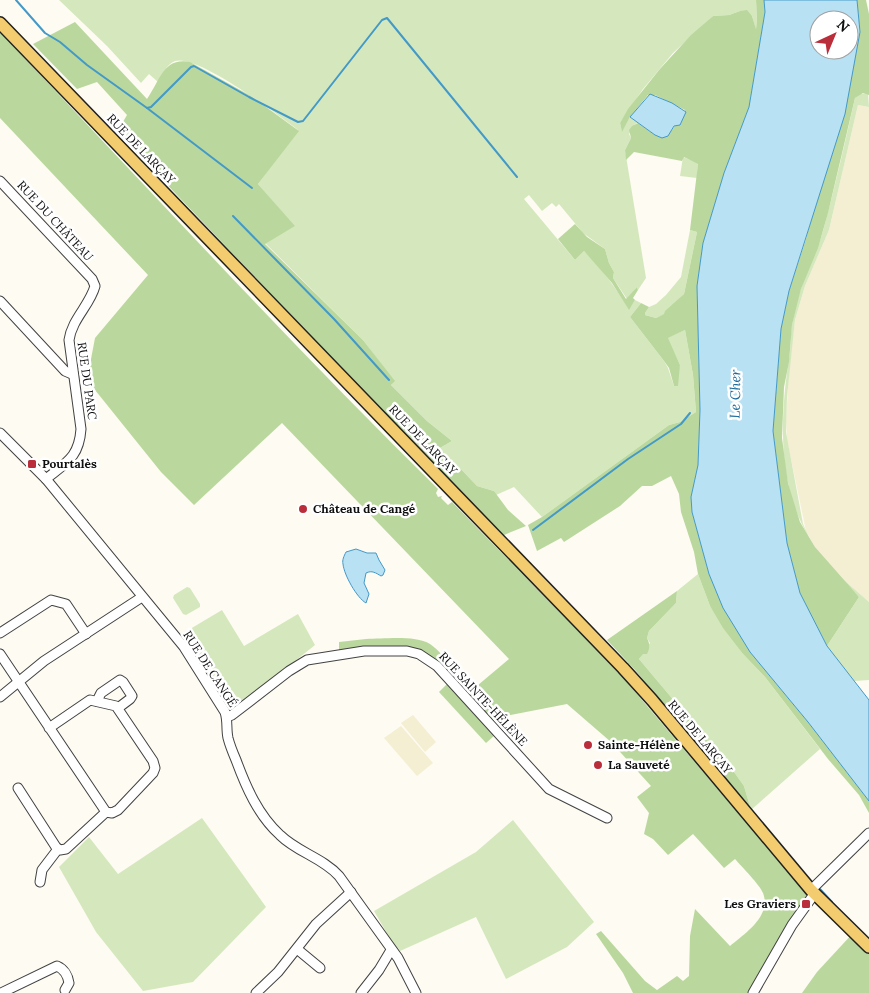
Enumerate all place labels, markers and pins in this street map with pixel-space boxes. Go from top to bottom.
place label: Pourtalès [42,456,97,471]
marker: Pourtalès [26,458,38,470]
place label: Château de Cangé [313,501,416,516]
marker: Château de Cangé [297,503,309,515]
place label: Sainte-Hélène [598,737,680,752]
marker: Sainte-Hélène [582,739,594,751]
place label: La Sauveté [608,757,670,772]
marker: La Sauveté [592,759,604,771]
place label: Les Graviers [724,896,796,911]
marker: Les Graviers [800,898,812,910]

